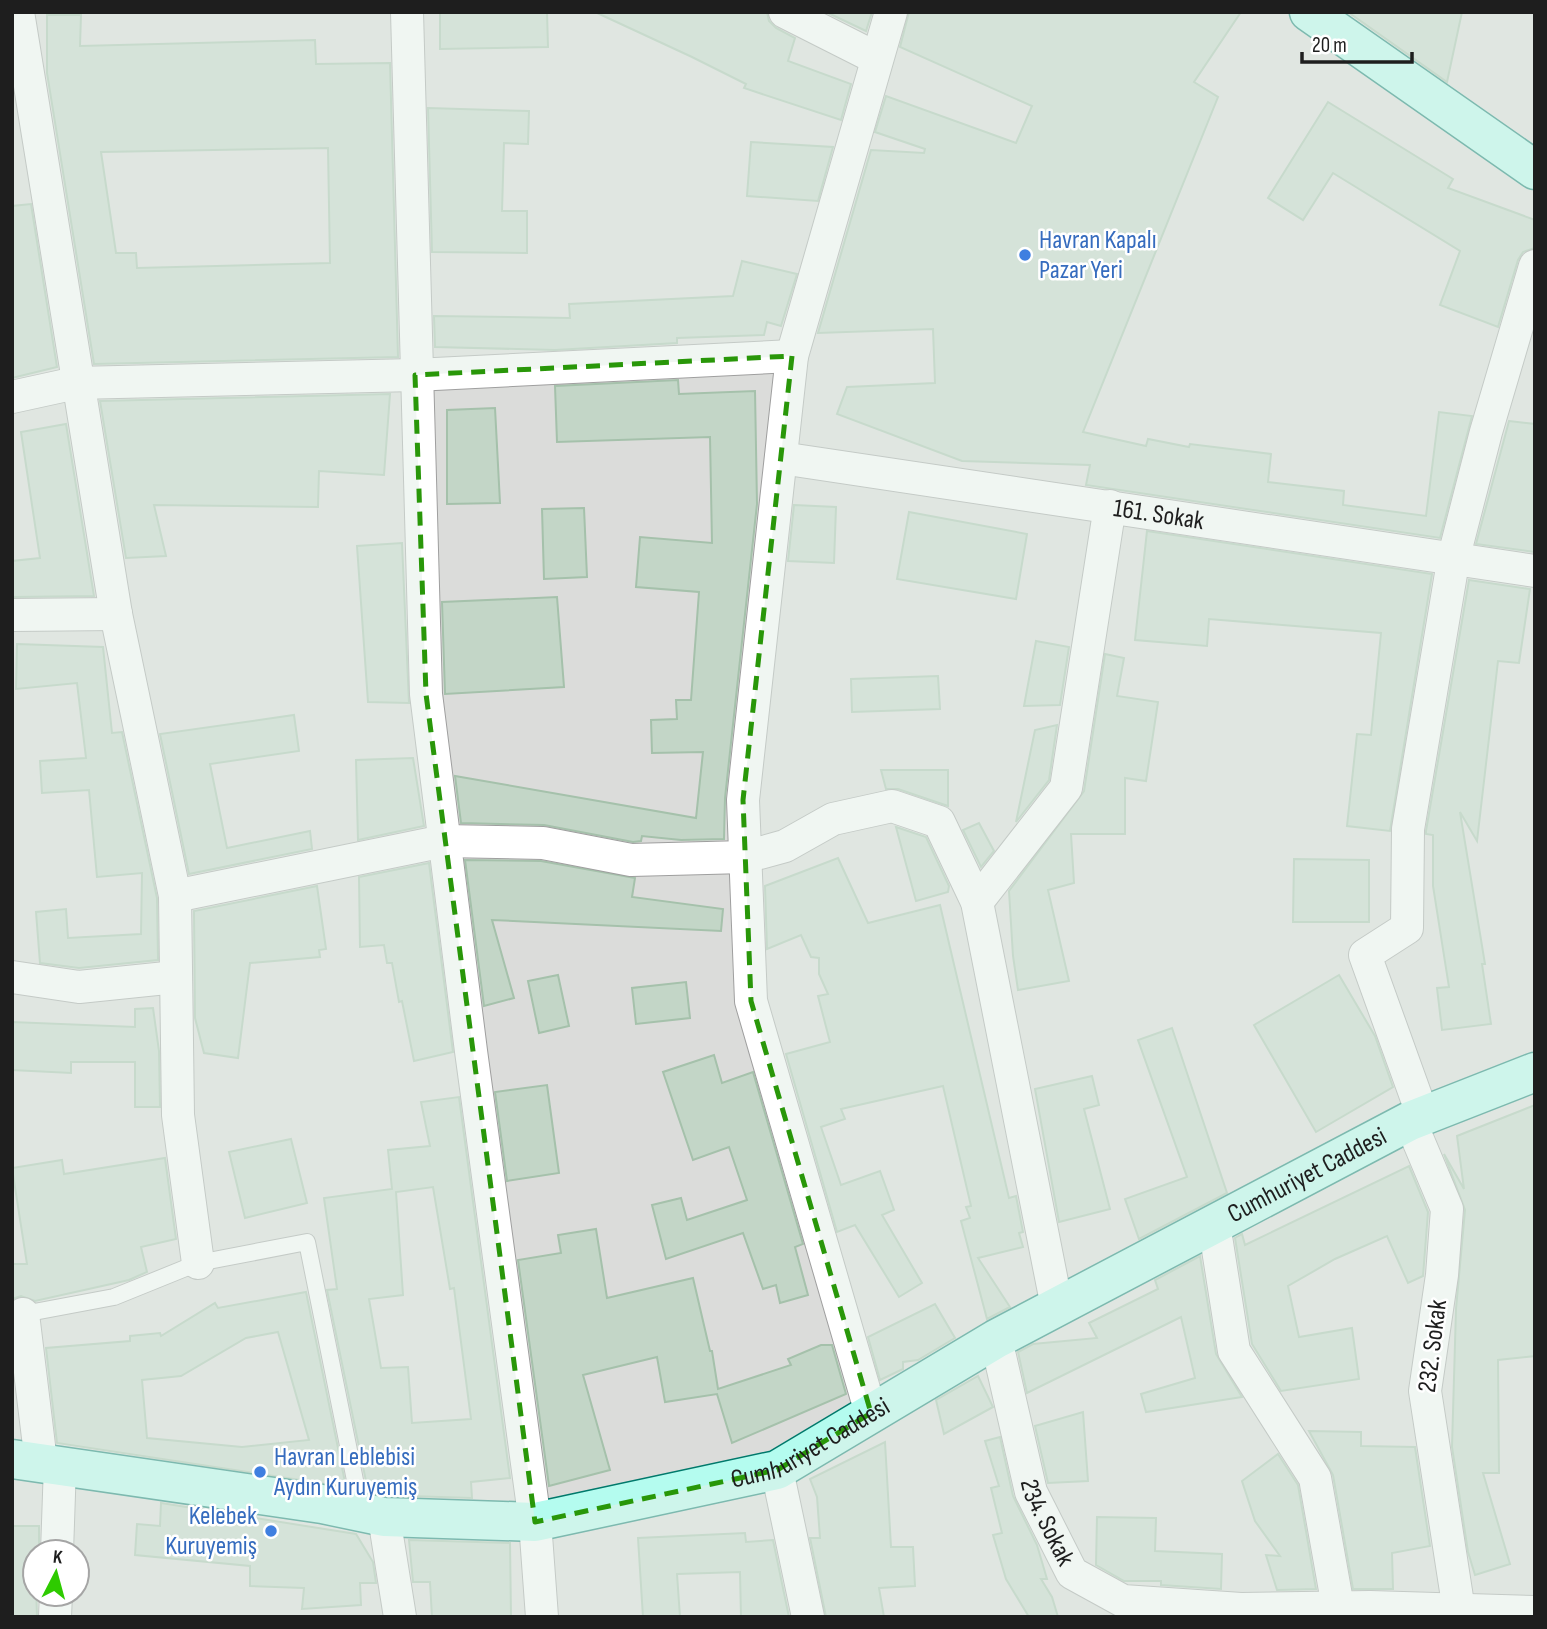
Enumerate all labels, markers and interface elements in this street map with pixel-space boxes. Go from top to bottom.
scale bar [1302,21,1412,65]
text: 20 m [1312,33,1347,58]
place label: Havran Kapalı Pazar Yeri [1039,225,1156,286]
marker: Havran Kapalı Pazar Yeri [1017,247,1033,263]
street label: 161. Sokak [1111,493,1206,537]
street label: Cumhuriyet Caddesi [1222,1121,1392,1230]
street label: 232. Sokak [1412,1298,1454,1394]
street label: Cumhuriyet Caddesi [728,1391,895,1495]
place label: Havran Leblebisi Aydın Kuruyemiş [273,1442,417,1503]
marker: Havran Leblebisi Aydın Kuruyemiş [252,1464,268,1480]
street label: 234. Sokak [1013,1476,1081,1571]
place label: Kelebek Kuruyemiş [165,1501,257,1562]
marker: Kelebek Kuruyemiş [263,1523,279,1539]
north arrow [21,1538,91,1608]
text: K [52,1546,64,1570]

